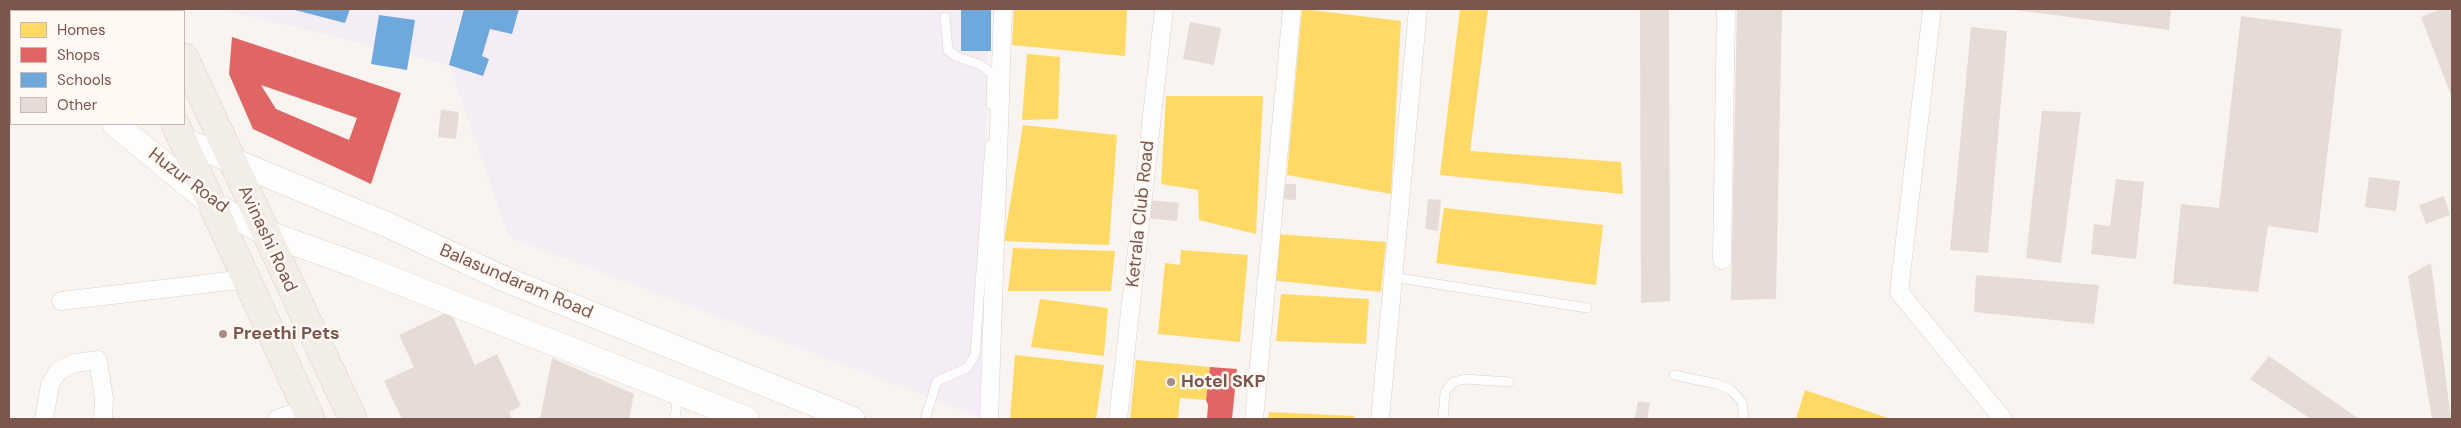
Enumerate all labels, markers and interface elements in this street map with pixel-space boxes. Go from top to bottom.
legend [10,10,185,125]
text: Homes [57,20,106,40]
text: Shops [57,45,100,65]
text: Schools [57,70,112,90]
text: Other [57,95,97,115]
street label: Ketrala Club Road [1123,140,1159,288]
street label: Huzur Road [144,144,232,218]
street label: Avinashi Road [233,182,301,296]
street label: Balasundaram Road [436,240,596,324]
place label: Preethi Pets [233,323,340,345]
marker: Preethi Pets [217,328,229,340]
place label: Hotel SKP [1181,371,1266,393]
marker: Hotel SKP [1165,376,1177,388]

